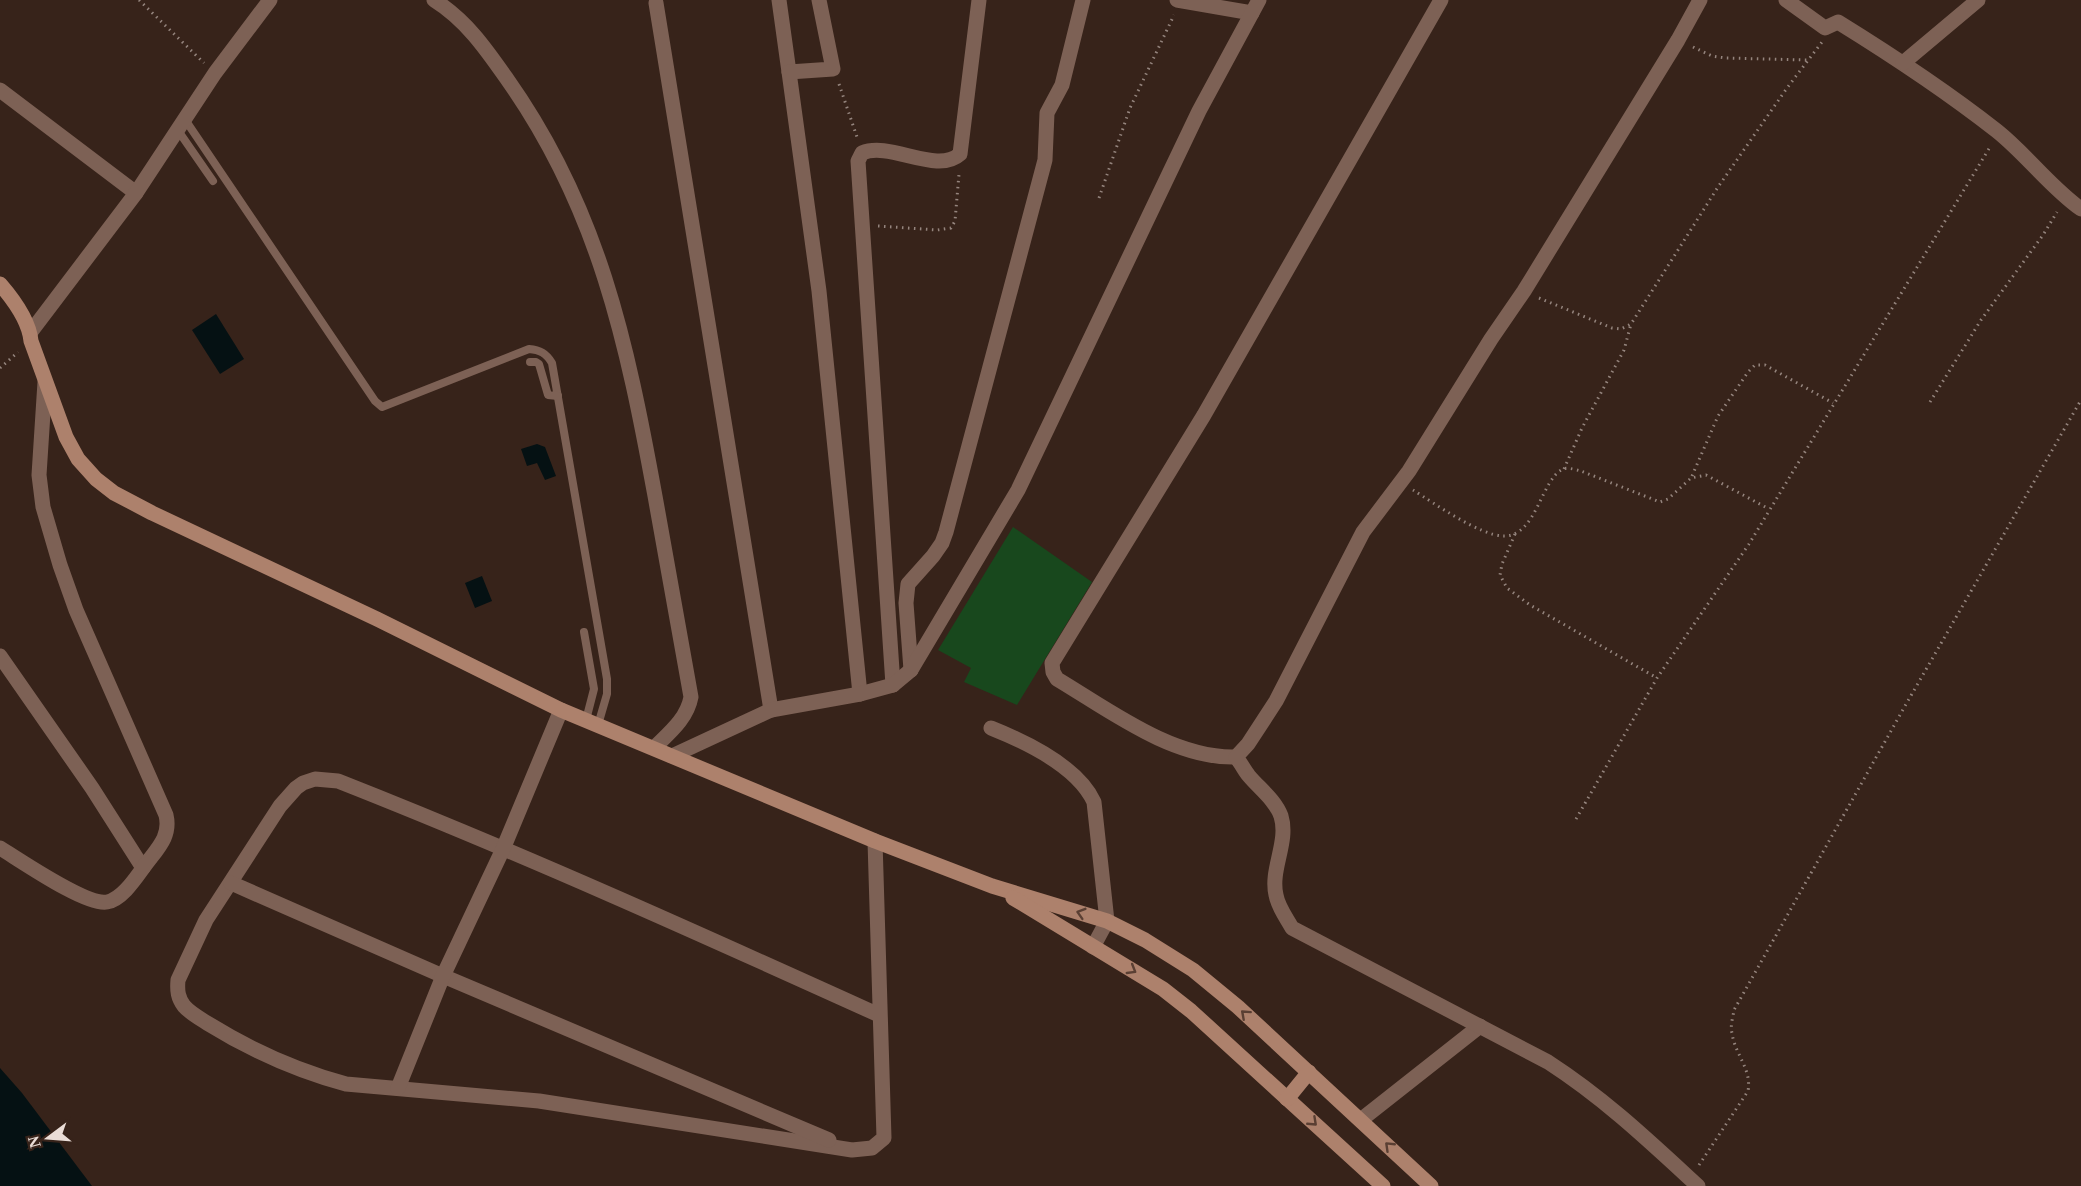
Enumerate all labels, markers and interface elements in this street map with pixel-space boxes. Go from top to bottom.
one-way arrow [1076,908,1087,920]
one-way arrow [1126,963,1136,975]
one-way arrow [1242,1010,1252,1021]
north arrow [18,1108,78,1168]
one-way arrow [1306,1115,1317,1126]
text: N [24,1134,44,1150]
one-way arrow [1386,1142,1397,1153]

